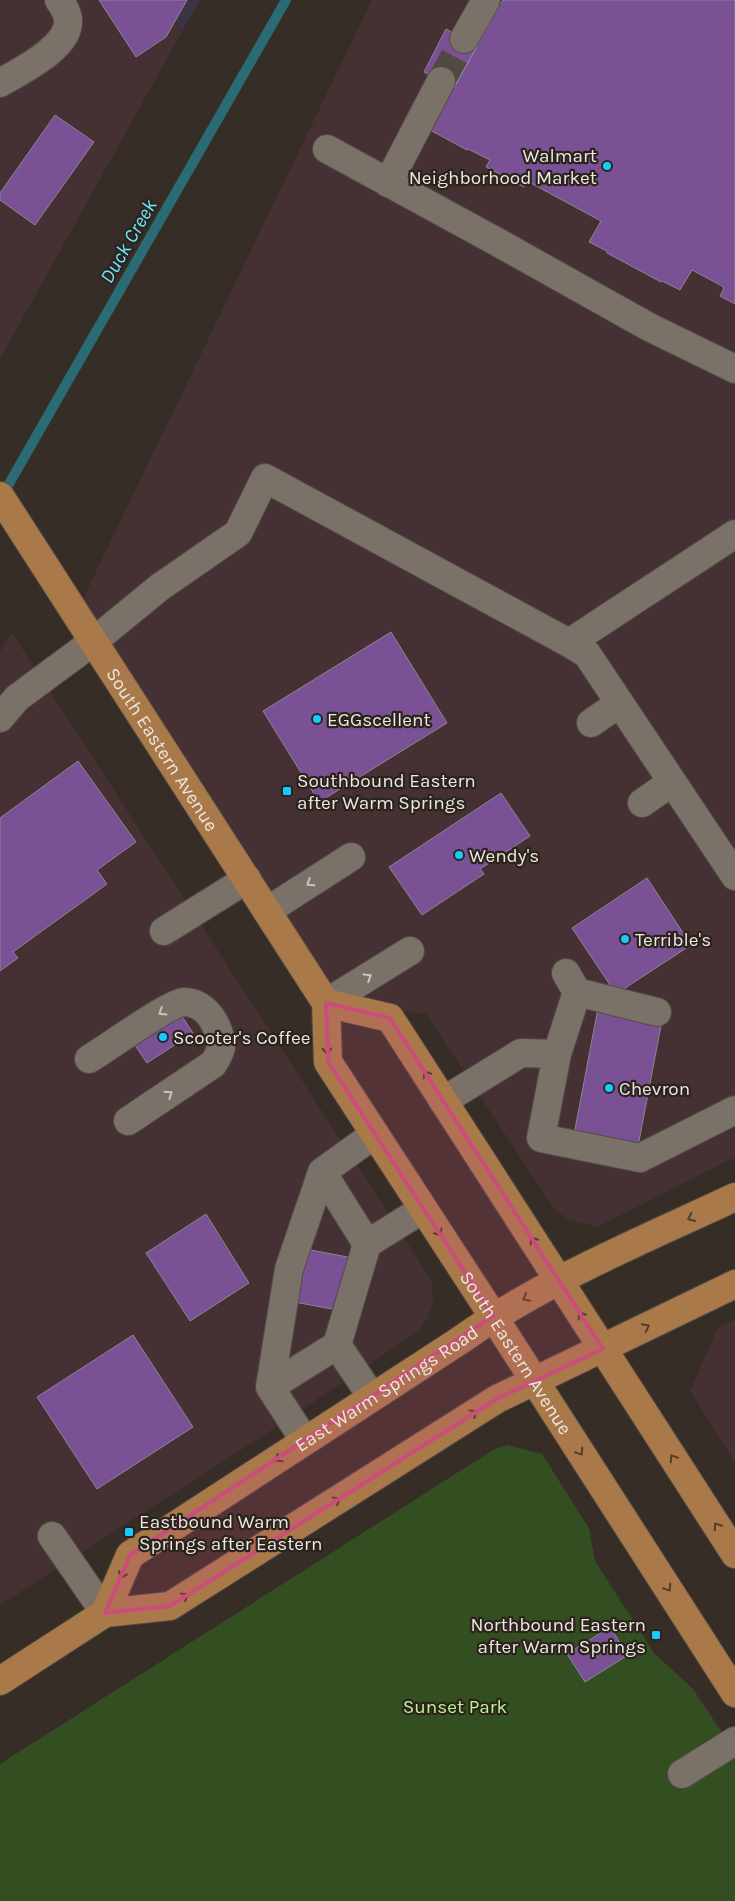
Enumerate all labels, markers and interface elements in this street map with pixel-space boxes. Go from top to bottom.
place label: Walmart Neighborhood Market [409,145,597,189]
marker: Walmart Neighborhood Market [601,160,613,172]
water label: Duck Creek [95,194,162,287]
street label: South Eastern Avenue [101,664,223,836]
place label: EGGscellent [327,709,431,731]
marker: EGGscellent [311,713,323,725]
place label: Southbound Eastern after Warm Springs [297,770,476,814]
marker: Southbound Eastern after Warm Springs [281,785,293,797]
place label: Wendy's [469,845,539,867]
marker: Wendy's [453,849,465,861]
one-way arrow [307,877,316,887]
place label: Terrible's [635,929,711,951]
marker: Terrible's [619,933,631,945]
one-way arrow [362,974,371,983]
one-way arrow [158,1006,167,1016]
place label: Scooter's Coffee [173,1027,310,1049]
marker: Scooter's Coffee [157,1031,169,1043]
one-way arrow [322,1048,333,1056]
one-way arrow [422,1070,432,1079]
place label: Chevron [619,1078,690,1100]
marker: Chevron [603,1082,615,1094]
one-way arrow [163,1091,172,1100]
one-way arrow [687,1212,696,1222]
one-way arrow [433,1228,442,1237]
one-way arrow [530,1236,539,1245]
street label: South Eastern Avenue [455,1267,576,1439]
one-way arrow [523,1292,532,1302]
one-way arrow [578,1311,587,1320]
street label: East Warm Springs Road [291,1321,483,1457]
one-way arrow [641,1323,650,1333]
one-way arrow [469,1410,478,1420]
one-way arrow [574,1446,583,1455]
one-way arrow [274,1452,283,1462]
one-way arrow [670,1454,679,1464]
one-way arrow [331,1497,340,1507]
place label: Eastbound Warm Springs after Eastern [139,1511,322,1555]
one-way arrow [714,1523,724,1532]
marker: Eastbound Warm Springs after Eastern [123,1526,135,1538]
one-way arrow [117,1570,128,1579]
one-way arrow [661,1583,671,1592]
one-way arrow [180,1593,189,1603]
place label: Northbound Eastern after Warm Springs [470,1614,646,1658]
marker: Northbound Eastern after Warm Springs [650,1629,662,1641]
park label: Sunset Park [403,1696,507,1718]

